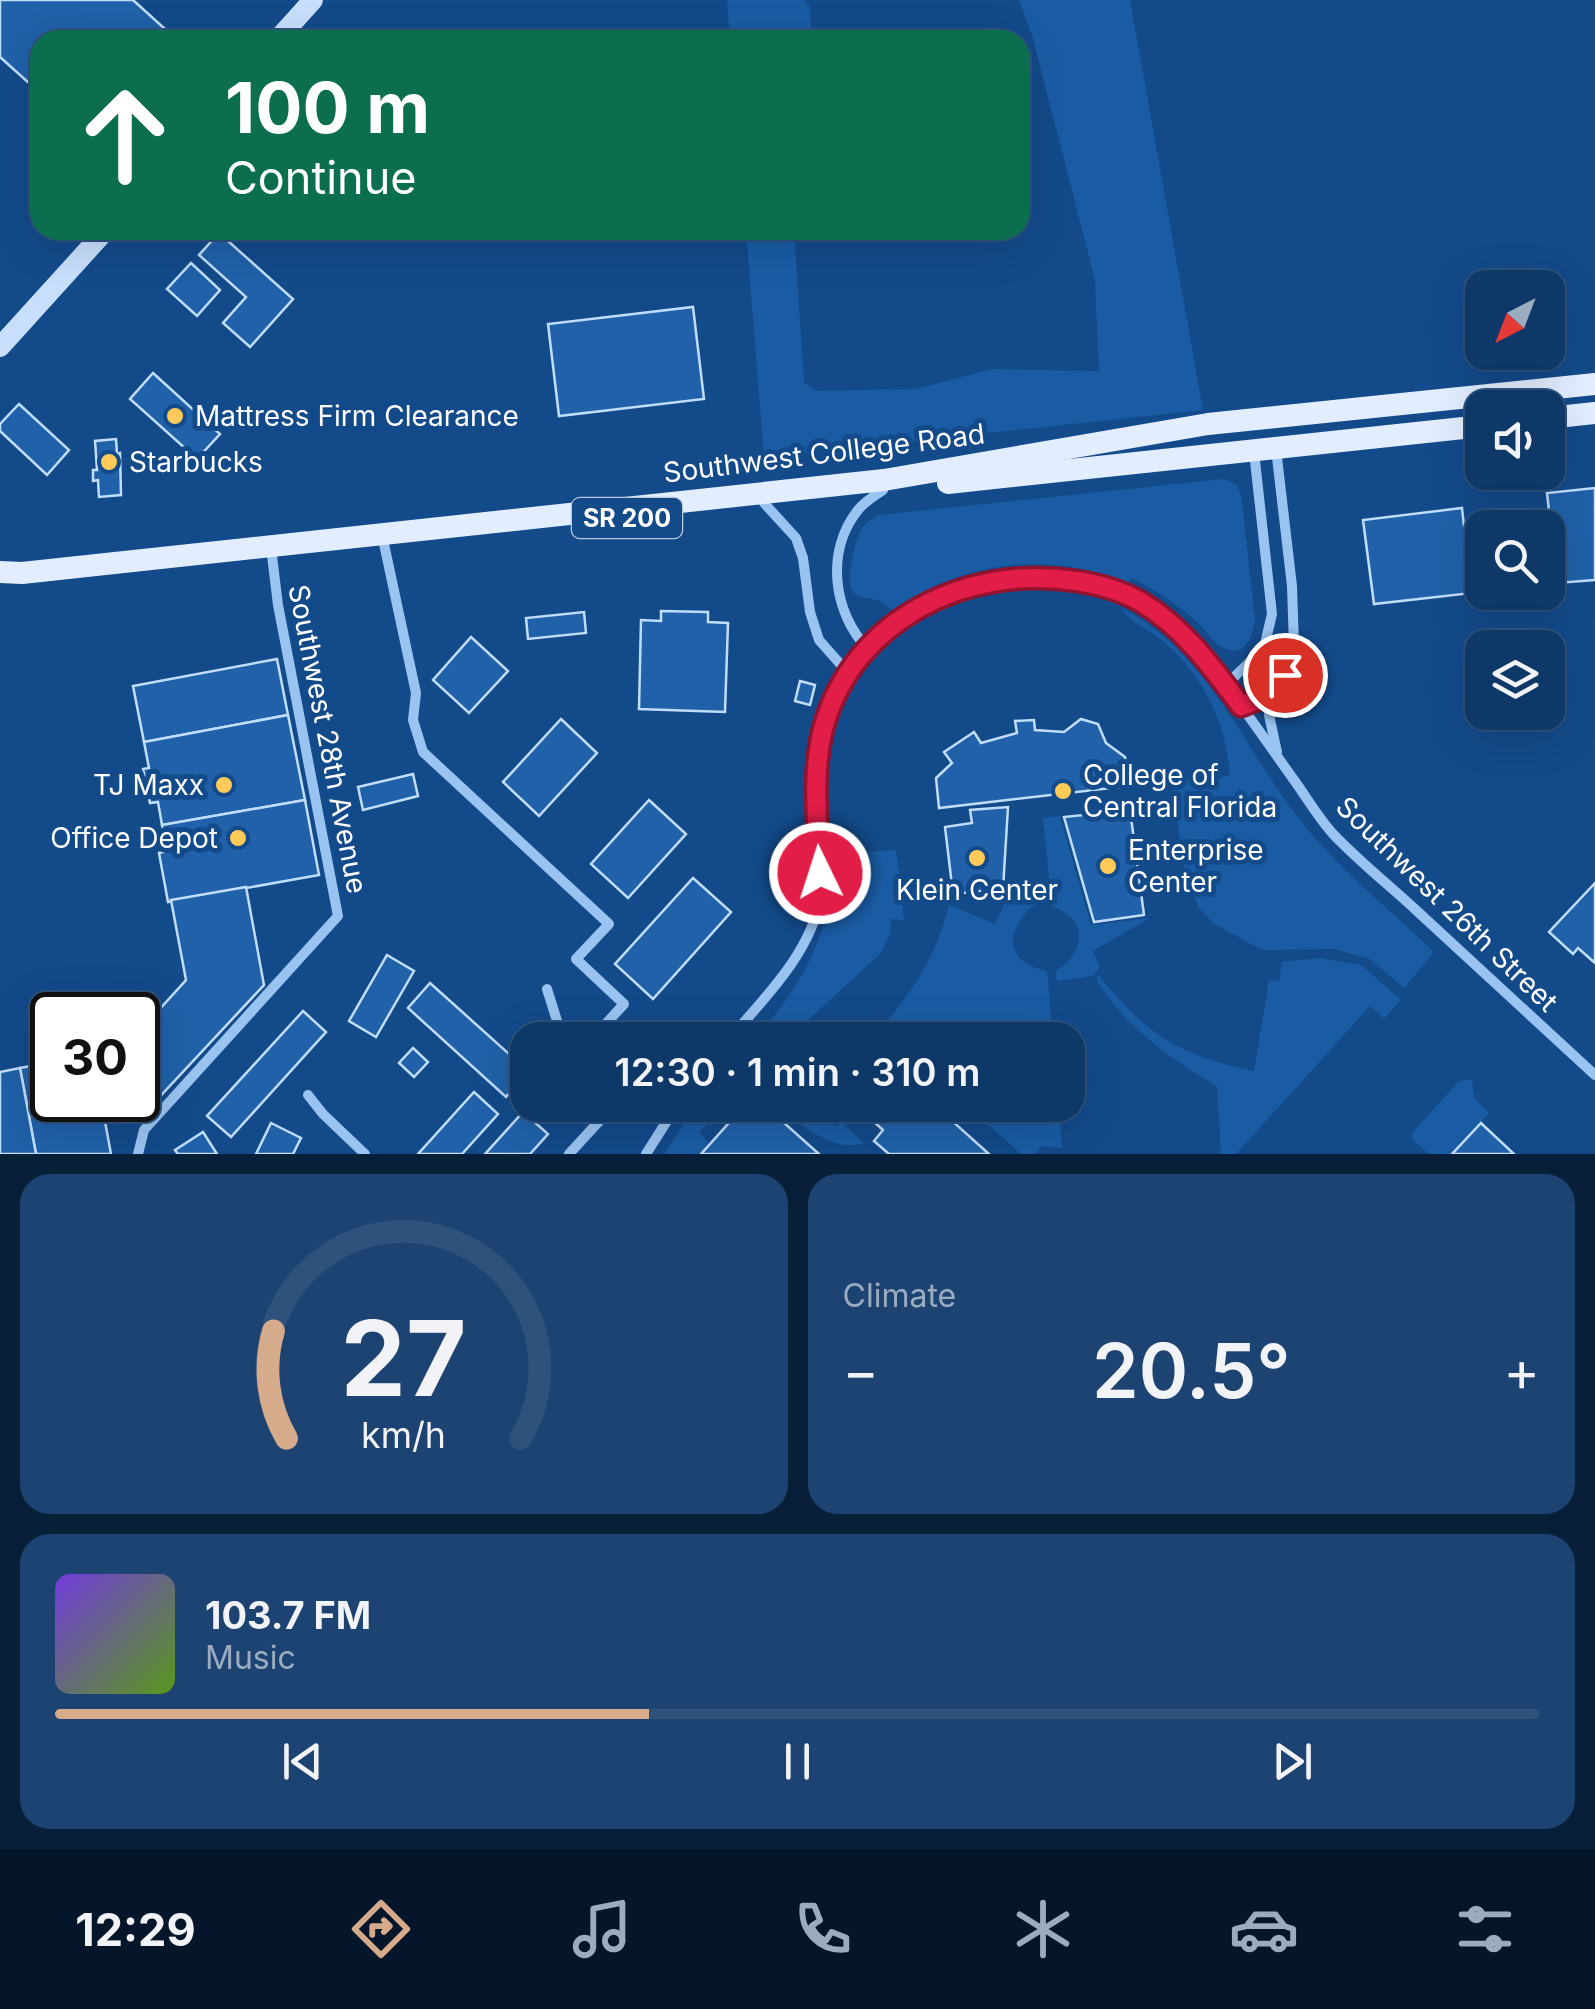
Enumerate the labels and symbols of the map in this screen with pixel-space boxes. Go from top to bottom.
north arrow [1465,270,1565,370]
place label: Mattress Firm Clearance [195,399,519,433]
marker: Mattress Firm Clearance [164,405,186,427]
street label: Southwest College Road [661,416,987,490]
place label: Starbucks [129,445,263,479]
marker: Starbucks [98,451,120,473]
road number: SR 200 [572,498,682,538]
street label: Southwest 28th Avenue [281,582,375,896]
pin [1243,633,1328,718]
place label: College of Central Florida [1083,758,1277,824]
place label: TJ Maxx [93,768,204,802]
marker: TJ Maxx [213,774,235,796]
marker: College of Central Florida [1052,780,1074,802]
street label: Southwest 26th Street [1329,789,1565,1019]
place label: Office Depot [50,821,218,855]
position arrow [768,821,872,925]
marker: Office Depot [227,827,249,849]
place label: Enterprise Center [1128,833,1264,899]
marker: Klein Center [966,847,988,869]
marker: Enterprise Center [1097,855,1119,877]
place label: Klein Center [896,873,1058,907]
speed limit sign: 30 [30,992,160,1122]

